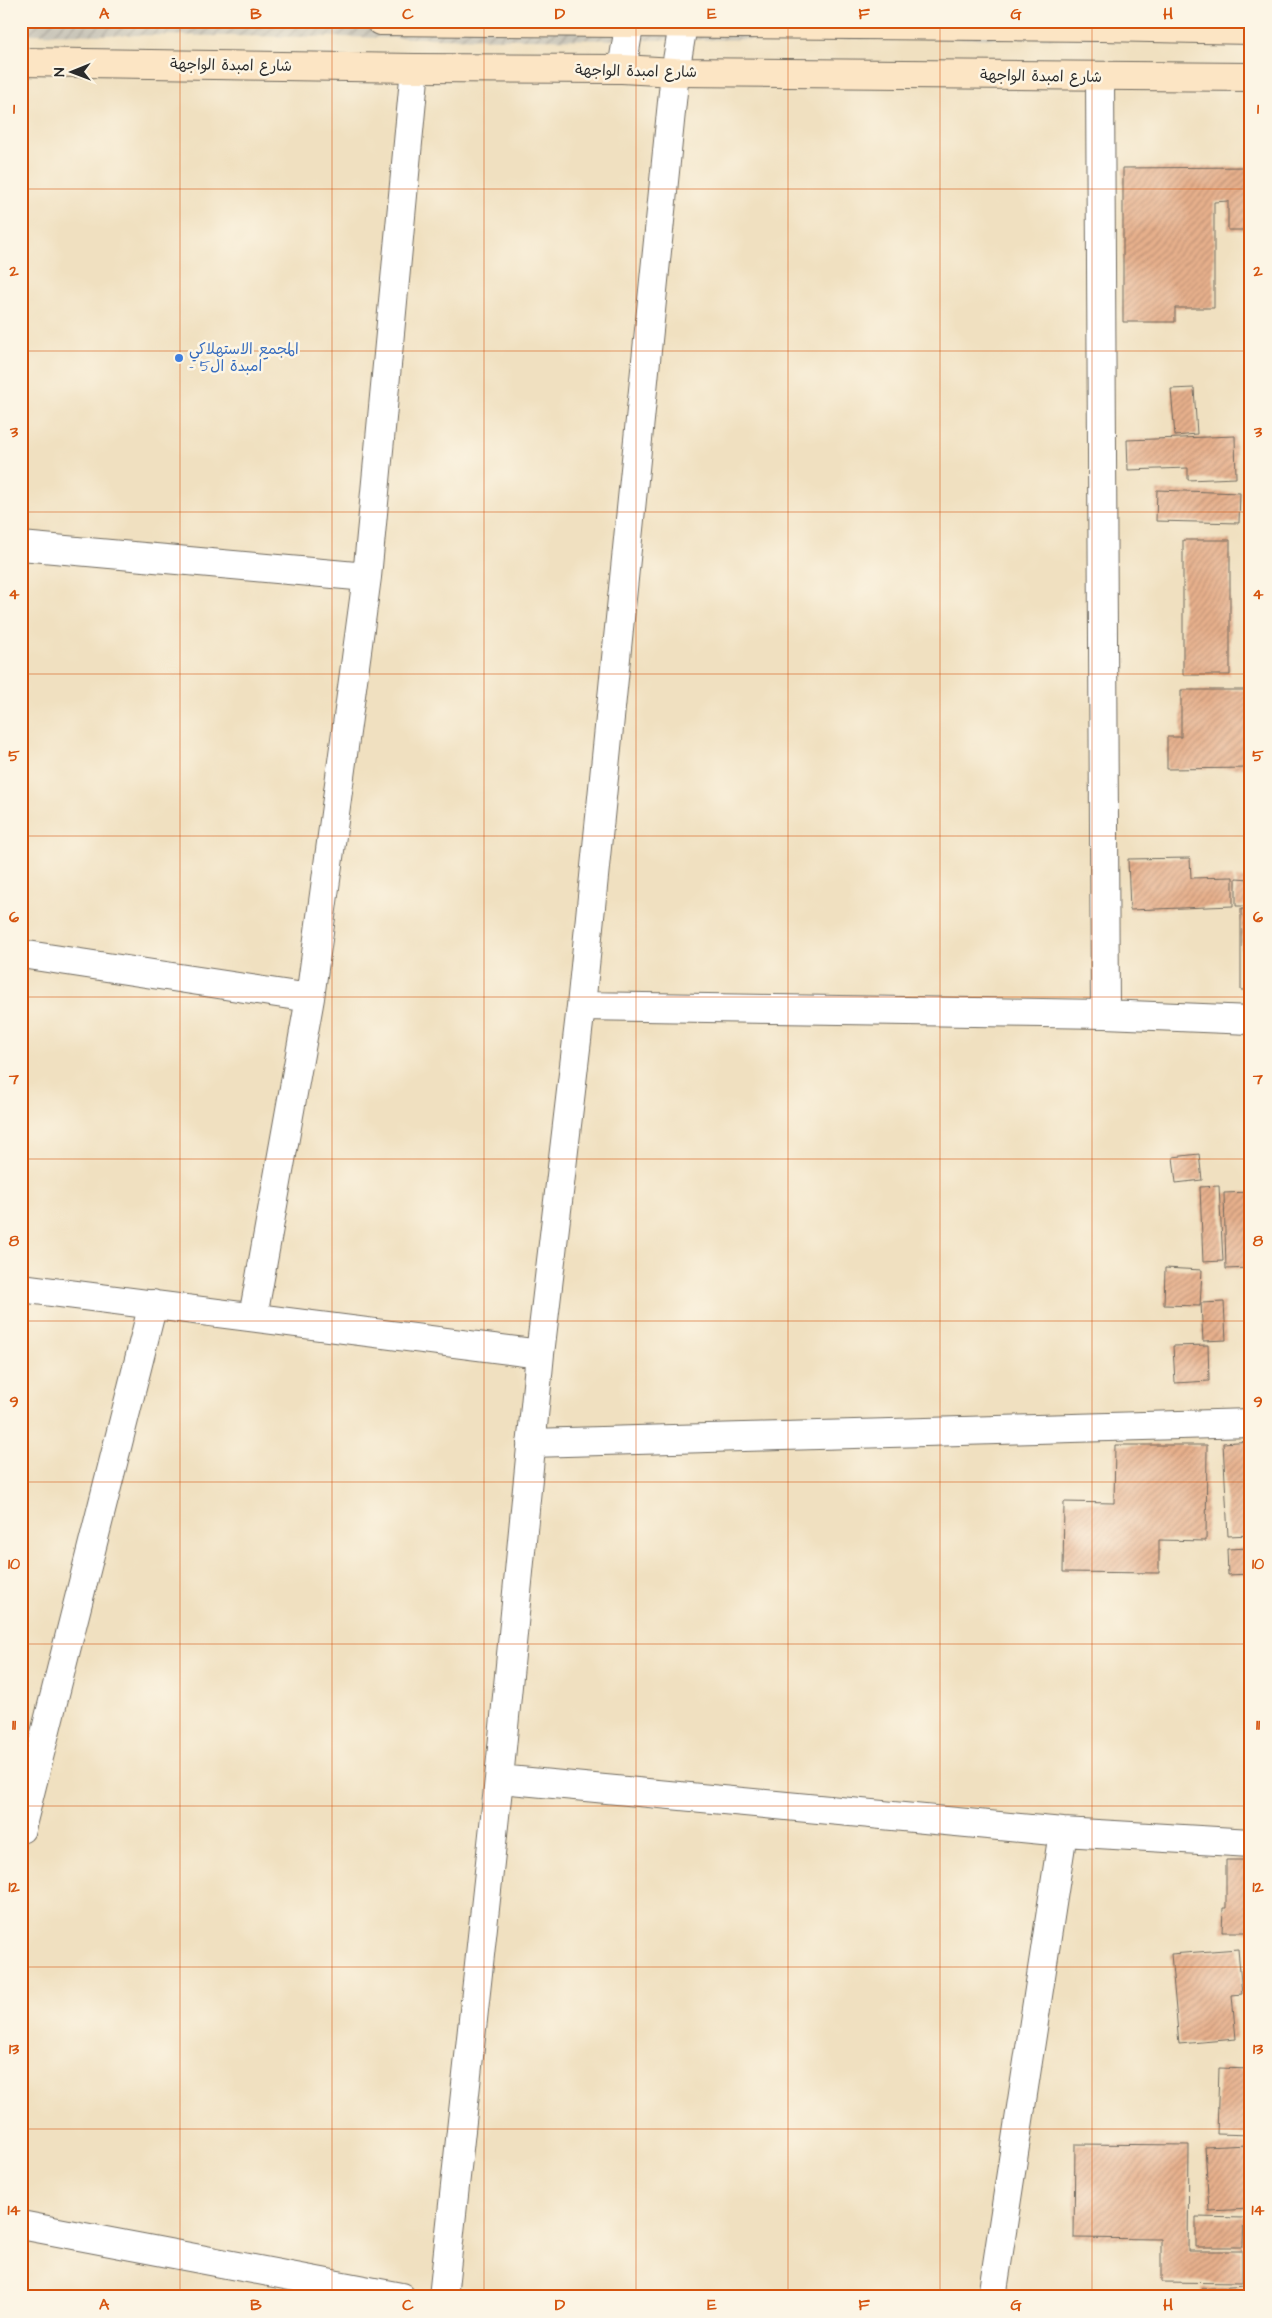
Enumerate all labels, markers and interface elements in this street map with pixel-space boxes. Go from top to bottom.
text: A [99,3,110,25]
text: B [250,3,262,25]
text: C [402,3,414,25]
text: D [555,3,566,25]
text: E [707,3,717,25]
text: F [858,3,870,25]
text: G [1010,3,1022,25]
text: H [1163,3,1173,25]
north arrow [48,48,98,98]
street label: شارع امبدة الواجهة [170,54,292,77]
street label: شارع امبدة الواجهة [575,60,697,83]
street label: شارع امبدة الواجهة [980,65,1102,88]
text: N [50,67,70,77]
text: 1 [13,98,16,120]
text: 1 [1257,98,1260,120]
text: 2 [8,260,19,282]
text: 2 [1252,260,1263,282]
place label: المجمع الاستهلاكي - امبدة ال5 [189,339,299,377]
marker: المجمع الاستهلاكي - امبدة ال5 [173,352,185,364]
text: 3 [9,421,19,443]
text: 3 [1253,421,1263,443]
text: 4 [9,583,20,605]
text: 4 [1253,583,1264,605]
text: 5 [8,745,20,767]
text: 5 [1252,745,1264,767]
text: 6 [9,906,19,928]
text: 6 [1253,906,1263,928]
text: 7 [8,1068,19,1090]
text: 7 [1252,1068,1263,1090]
text: 8 [9,1230,20,1252]
text: 8 [1253,1230,1264,1252]
text: 9 [9,1391,19,1413]
text: 9 [1253,1391,1263,1413]
text: 10 [8,1553,20,1575]
text: 10 [1252,1553,1264,1575]
text: 11 [12,1714,17,1736]
text: 11 [1256,1714,1261,1736]
text: 12 [8,1876,20,1898]
text: 12 [1252,1876,1264,1898]
text: 13 [9,2038,20,2060]
text: 13 [1253,2038,1264,2060]
text: 14 [8,2199,21,2221]
text: 14 [1252,2199,1265,2221]
text: A [99,2294,110,2316]
text: B [250,2294,262,2316]
text: C [402,2294,414,2316]
text: D [555,2294,566,2316]
text: E [707,2294,717,2316]
text: F [858,2294,870,2316]
text: G [1010,2294,1022,2316]
text: H [1163,2294,1173,2316]

